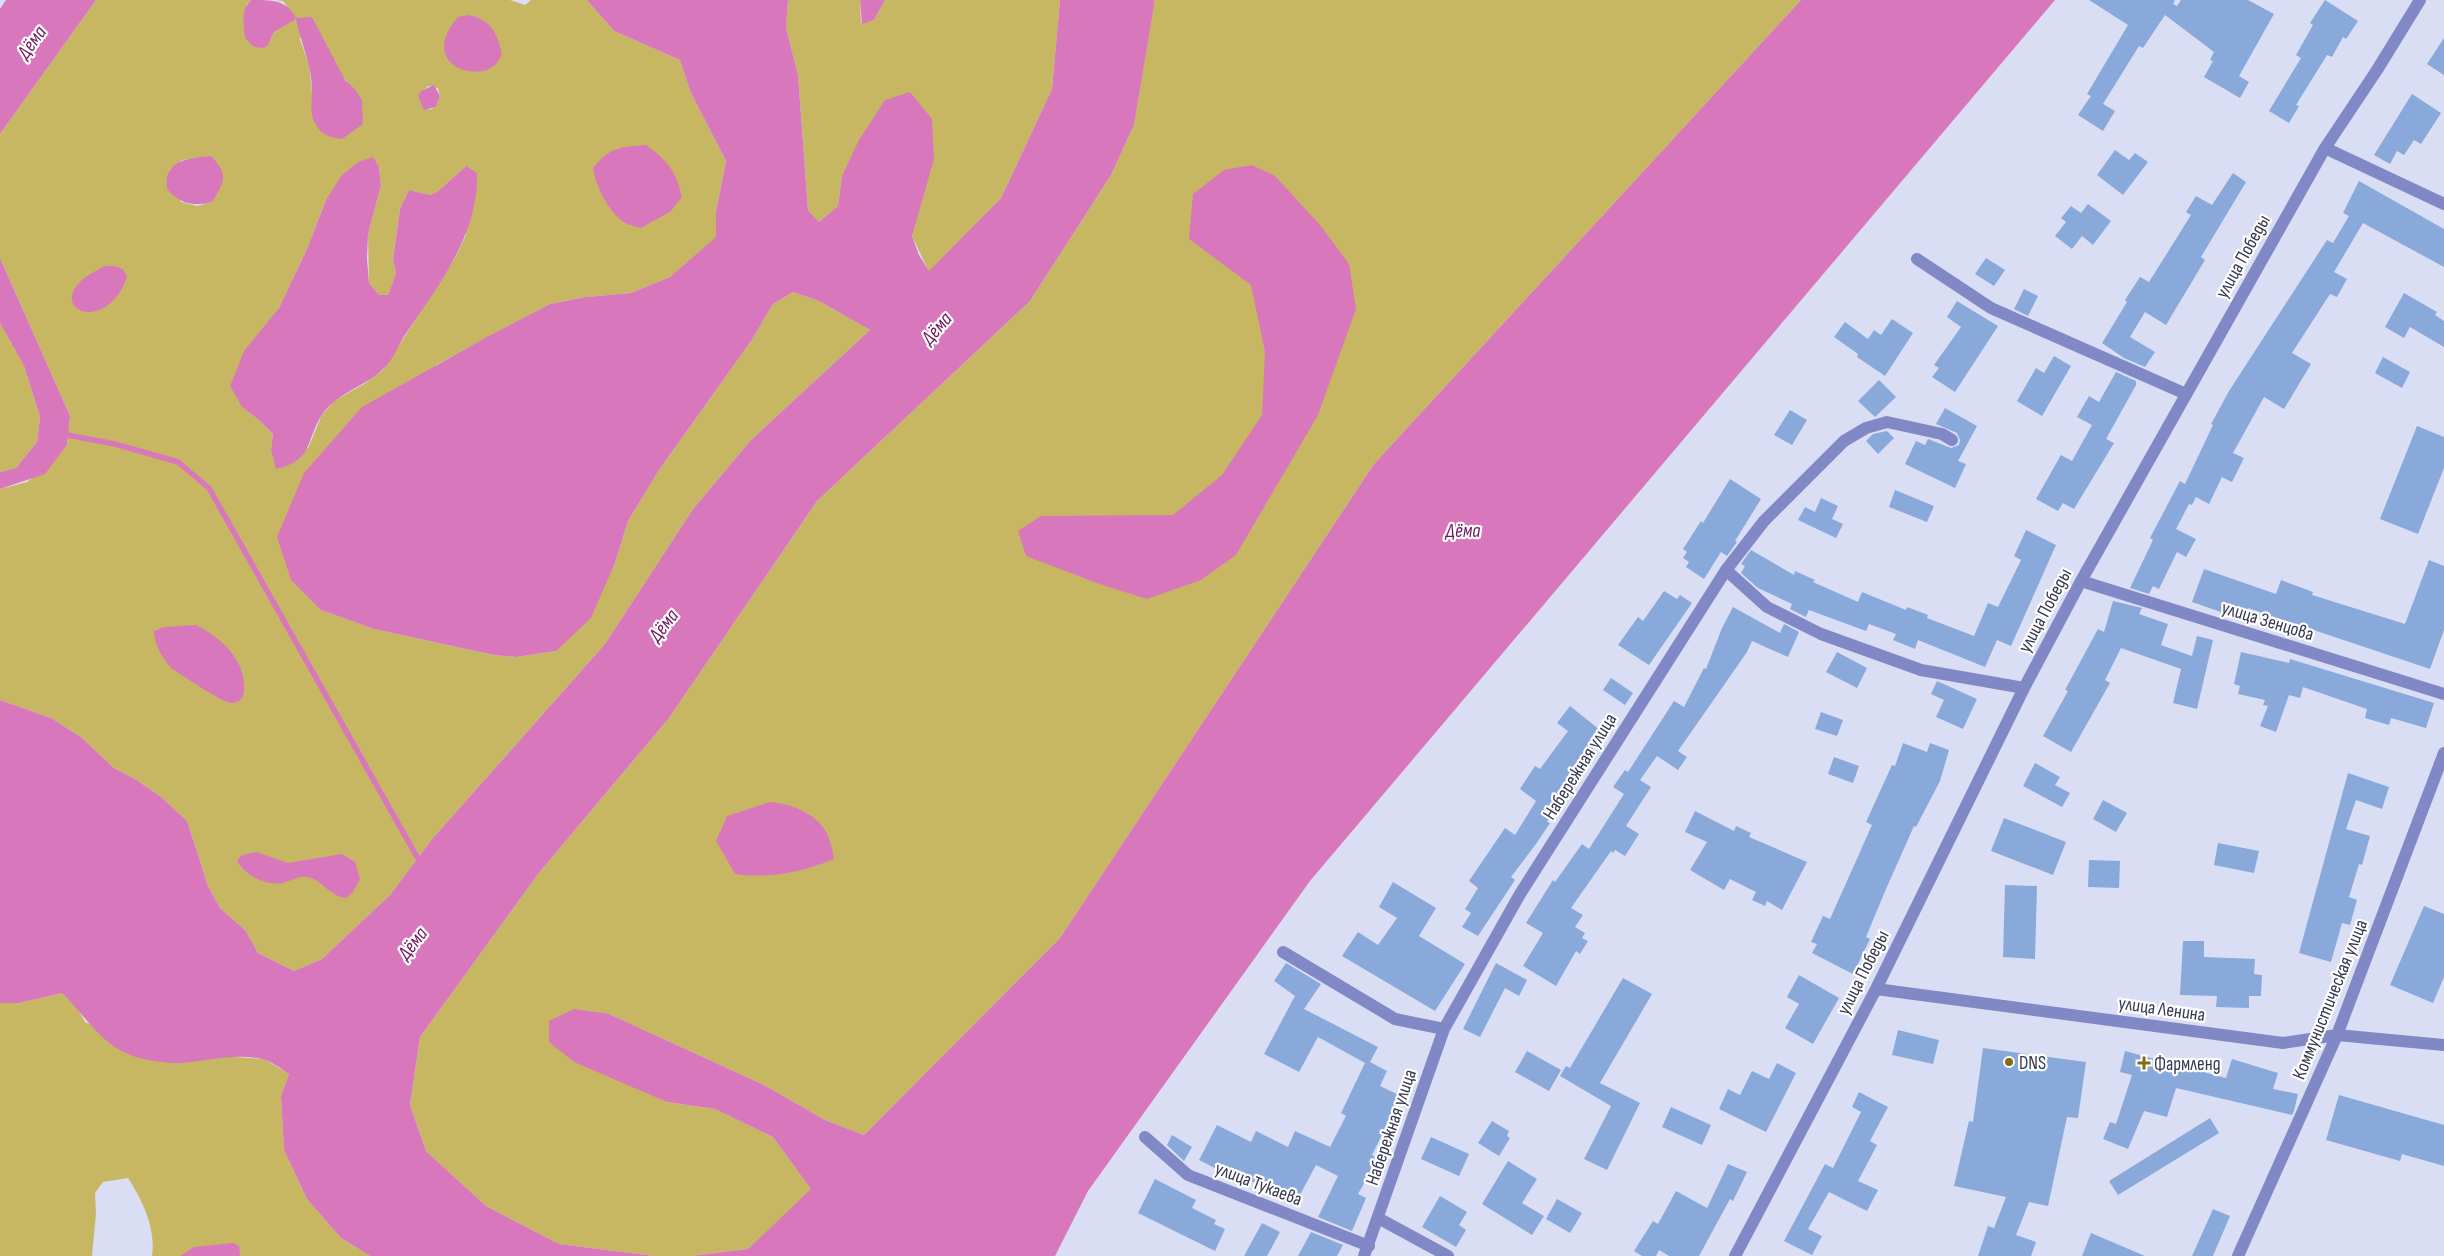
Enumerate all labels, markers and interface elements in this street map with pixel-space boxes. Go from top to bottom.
water label: Дёма [11,21,52,65]
street label: улица Победы [2211,211,2276,302]
water label: Дёма [916,308,957,350]
water label: Дёма [1445,519,1480,543]
street label: улица Победы [2014,565,2077,657]
street label: улица Зенцова [2219,597,2316,646]
water label: Дёма [643,604,684,648]
street label: Набережная улица [1538,709,1622,824]
street label: Коммунистическая улица [2288,916,2373,1083]
water label: Дёма [392,922,433,966]
street label: улица Победы [1832,927,1894,1019]
street label: улица Ленина [2117,992,2207,1027]
place label: DNS [2019,1052,2046,1075]
place label: Фармленд [2154,1053,2221,1076]
marker: DNS [2003,1056,2015,1068]
marker: Фармленд [2138,1057,2150,1069]
street label: Набережная улица [1361,1067,1422,1188]
street label: улица Тукаева [1212,1157,1305,1212]

